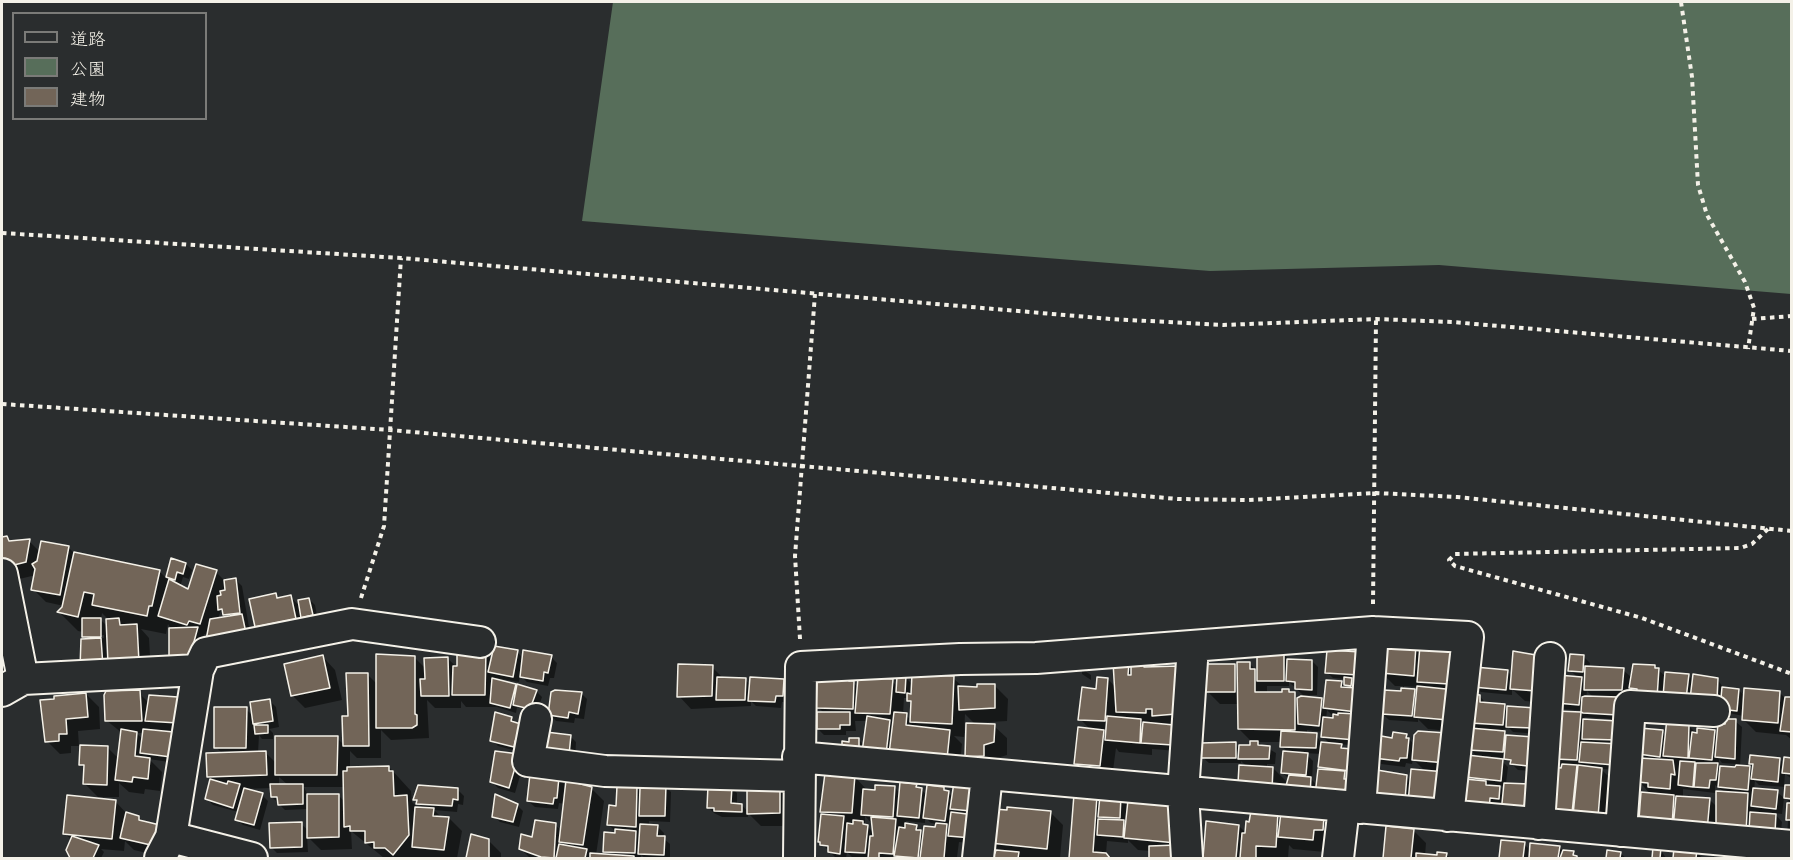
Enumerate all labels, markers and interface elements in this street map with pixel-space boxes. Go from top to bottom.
legend [12,12,207,120]
text: 道路 [70,28,106,50]
text: 公園 [70,58,106,80]
text: 建物 [70,88,106,110]

